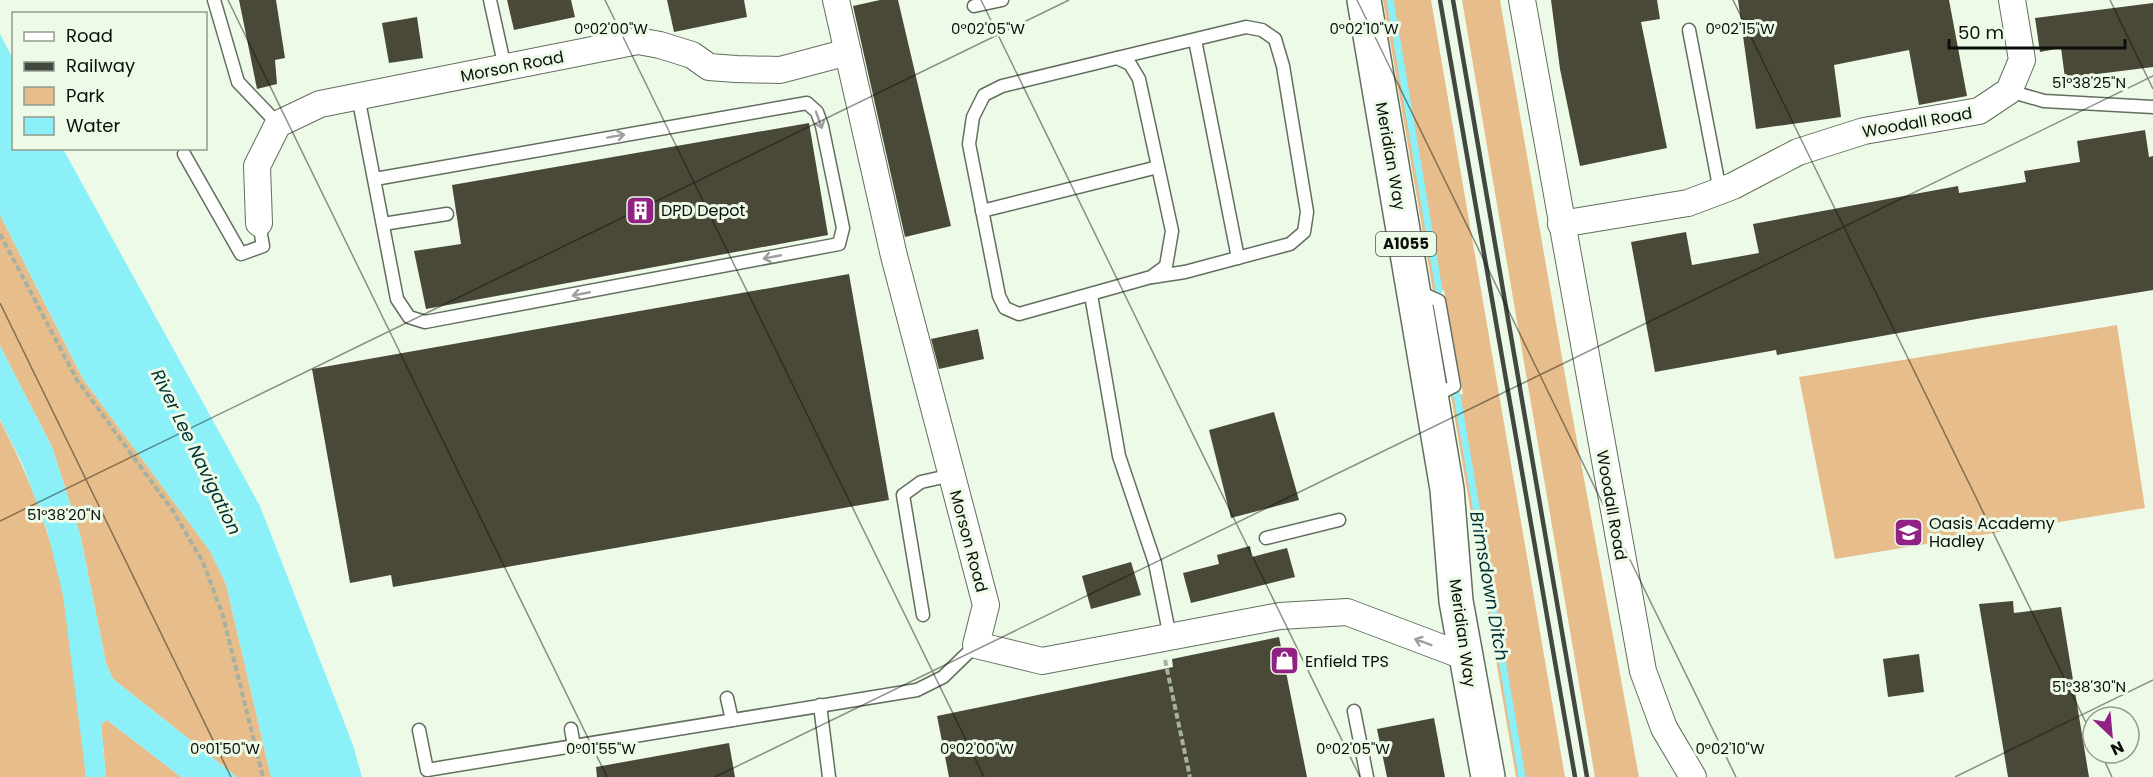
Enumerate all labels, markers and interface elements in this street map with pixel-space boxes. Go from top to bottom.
legend [12,12,207,150]
scale bar [1949,12,2124,50]
text: 0°02'00"W [574,18,648,39]
text: 0°02'05"W [951,18,1025,39]
text: 0°02'10"W [1329,18,1399,39]
text: 0°02'15"W [1705,18,1775,39]
text: 50 m [1958,20,2004,45]
text: Road [66,23,113,48]
street label: Morson Road [459,45,566,88]
text: Railway [66,53,135,78]
text: 51°38'25"N [2052,72,2126,93]
text: Park [66,83,105,108]
street label: Meridian Way [1370,100,1411,212]
street label: Woodall Road [1860,101,1974,143]
one-way arrow [815,110,826,129]
text: Water [66,113,120,138]
one-way arrow [606,130,625,141]
building icon: DPD Depot [624,194,656,226]
place label: DPD Depot [661,199,745,222]
road number: A1055 [1376,232,1436,256]
one-way arrow [763,252,782,263]
one-way arrow [571,289,591,300]
water label: River Lee Navigation [145,365,248,539]
street label: Woodall Road [1591,448,1633,562]
street label: Morson Road [944,488,993,595]
text: 51°38'20"N [27,504,101,525]
water label: Brimsdown Ditch [1464,509,1515,663]
place label: Oasis Academy Hadley [1929,512,2055,553]
school or university icon: Oasis Academy Hadley [1892,516,1924,548]
street label: Meridian Way [1444,577,1481,689]
one-way arrow [1414,636,1433,647]
shop icon: Enfield TPS [1268,645,1300,677]
place label: Enfield TPS [1305,650,1389,673]
text: 51°38'30"N [2052,676,2126,697]
north arrow [2081,705,2141,765]
text: N [2107,735,2128,761]
text: 0°01'50"W [190,738,260,759]
text: 0°01'55"W [566,738,636,759]
text: 0°02'00"W [940,738,1014,759]
text: 0°02'05"W [1316,738,1390,759]
text: 0°02'10"W [1695,738,1765,759]

